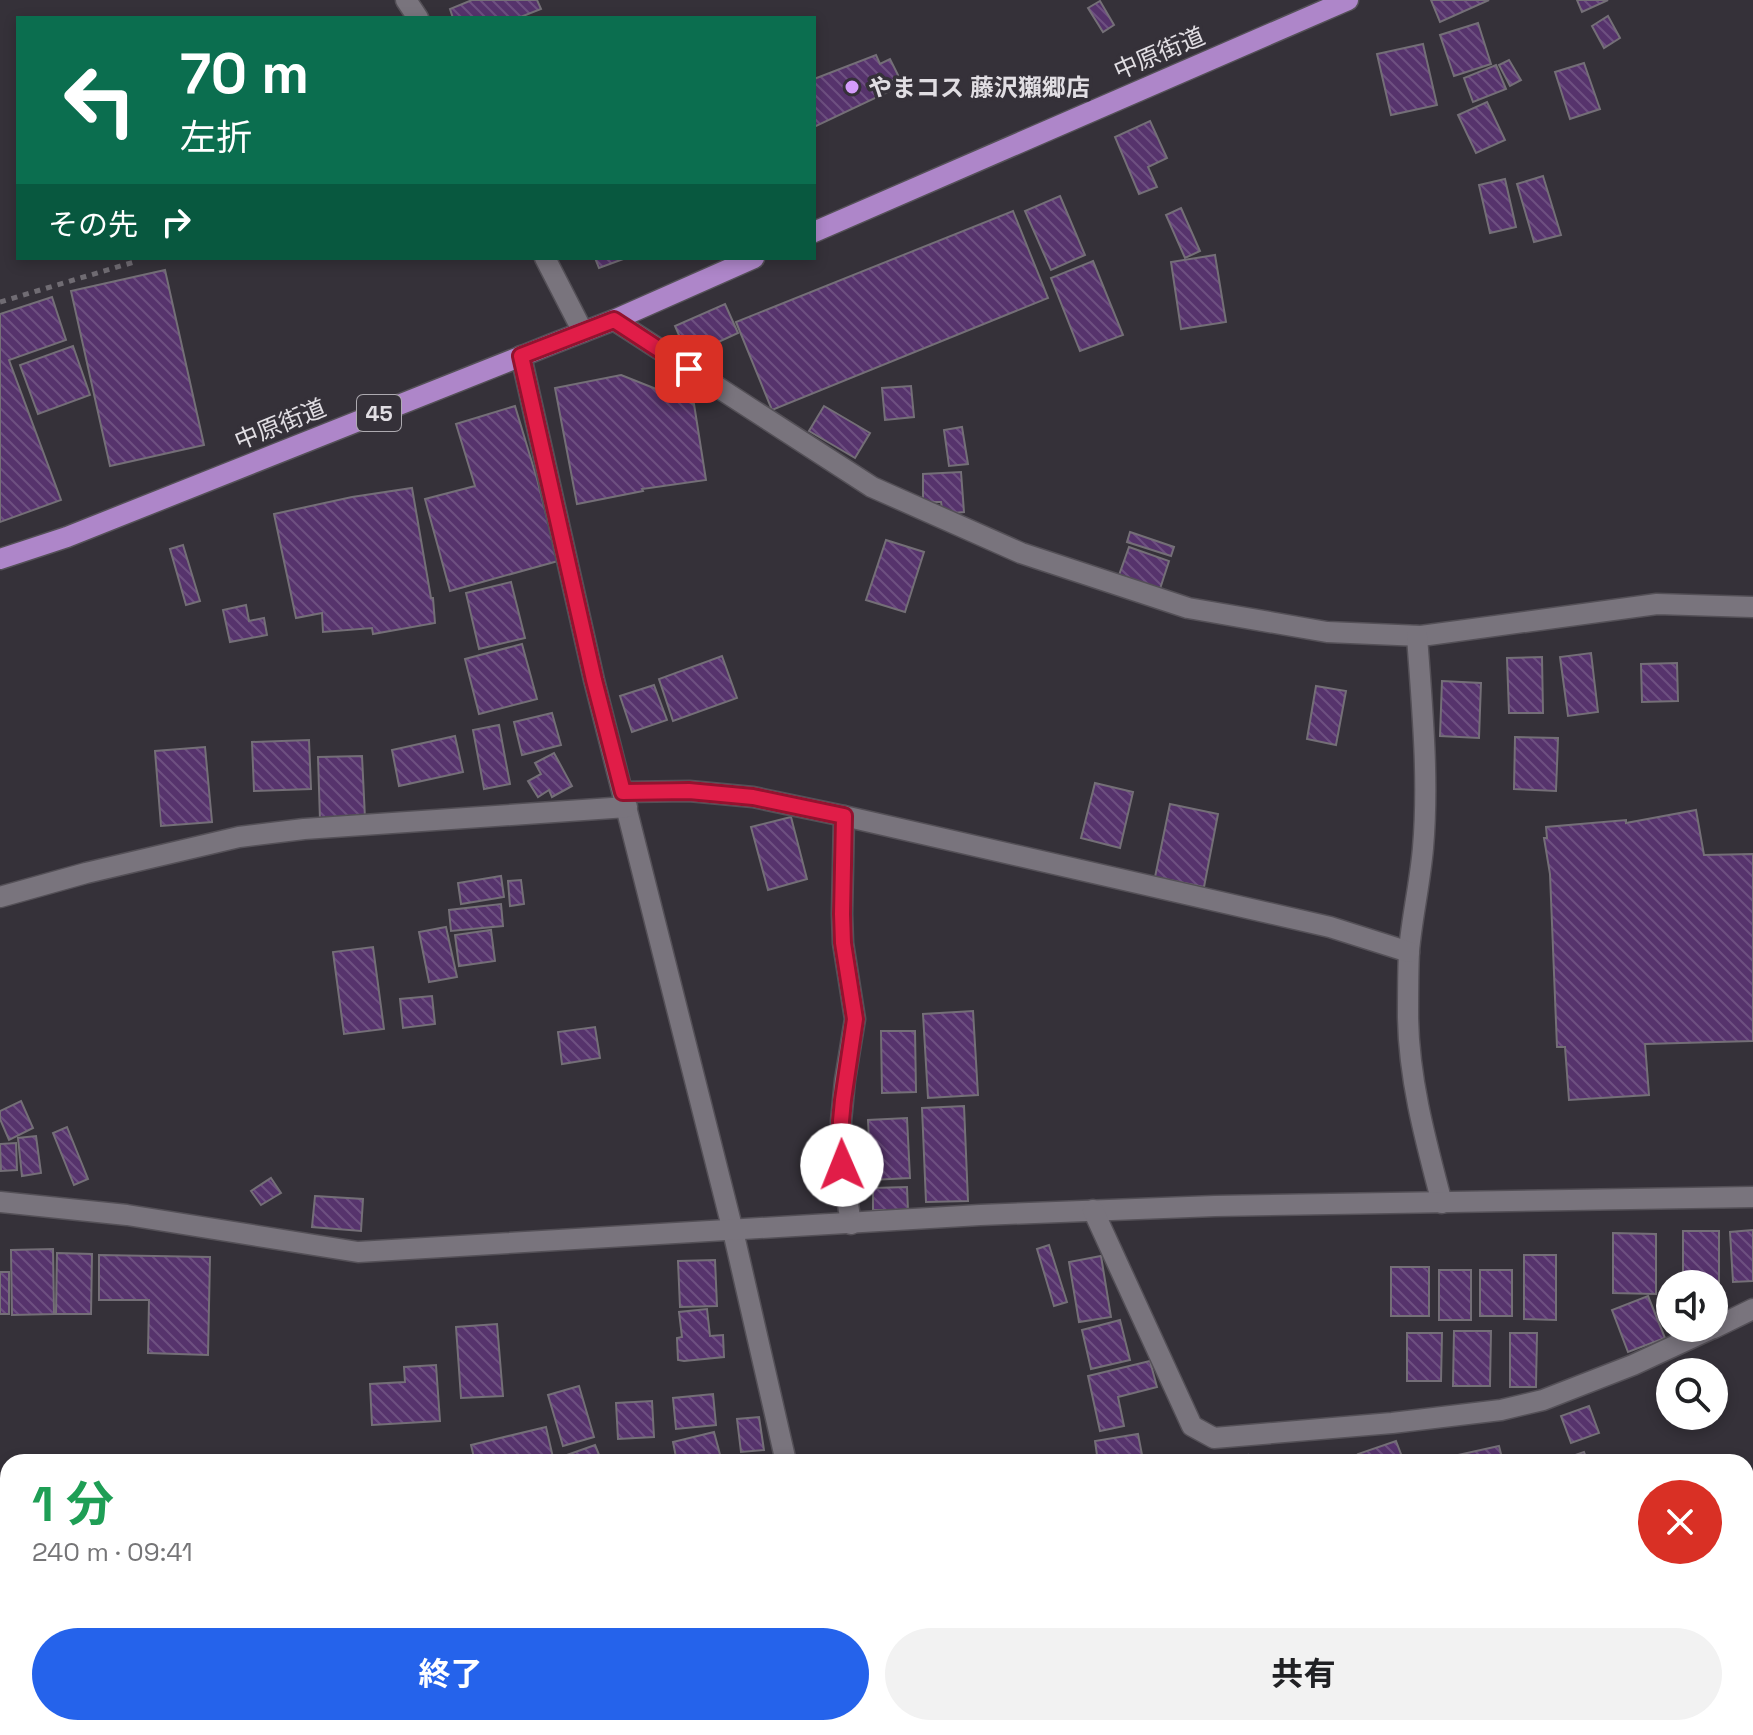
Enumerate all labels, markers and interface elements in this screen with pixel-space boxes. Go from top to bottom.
street label: 中原街道 [1109,20,1209,86]
text: 70 m [180,38,309,109]
icon: left [48,48,152,152]
place label: やまコス 藤沢獺郷店 [868,72,1090,103]
marker: やまコス 藤沢獺郷店 [843,78,861,96]
text: 左折 [180,115,252,161]
icon: right [154,200,198,244]
text: その先 [48,205,138,244]
pin [655,335,723,403]
icon: arrive [667,347,711,391]
street label: 中原街道 [230,392,330,456]
road number: 45 [357,395,401,431]
position arrow [800,1123,884,1207]
map controls [1656,1270,1728,1430]
button: sound [1656,1270,1728,1342]
button: search [1656,1358,1728,1430]
text: 1 分 [32,1474,114,1535]
button: close [1638,1480,1722,1564]
text: 240 m · 09:41 [32,1535,193,1569]
button: 終了 [32,1628,869,1720]
button: 共有 [885,1628,1722,1720]

